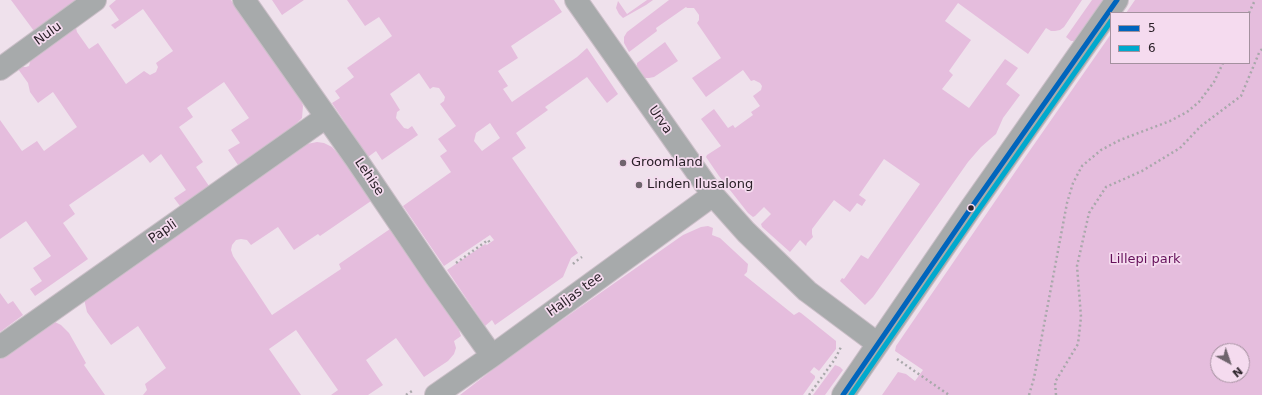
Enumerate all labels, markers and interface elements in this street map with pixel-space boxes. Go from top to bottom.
legend [1110,12,1250,64]
street label: Nulu [31,19,65,49]
text: 5 [1148,21,1156,35]
text: 6 [1148,41,1156,55]
street label: Urva [645,103,675,137]
street label: Lehise [351,155,387,199]
place label: Groomland [631,155,703,171]
marker: Groomland [618,158,628,168]
place label: Linden Ilusalong [647,177,753,193]
marker: Linden Ilusalong [634,180,644,190]
unlabelled marker [966,203,976,213]
street label: Papli [146,217,180,247]
park label: Lillepi park [1109,252,1181,268]
street label: Haljas tee [544,270,606,320]
north arrow [1210,343,1250,383]
text: N [1230,364,1245,380]

